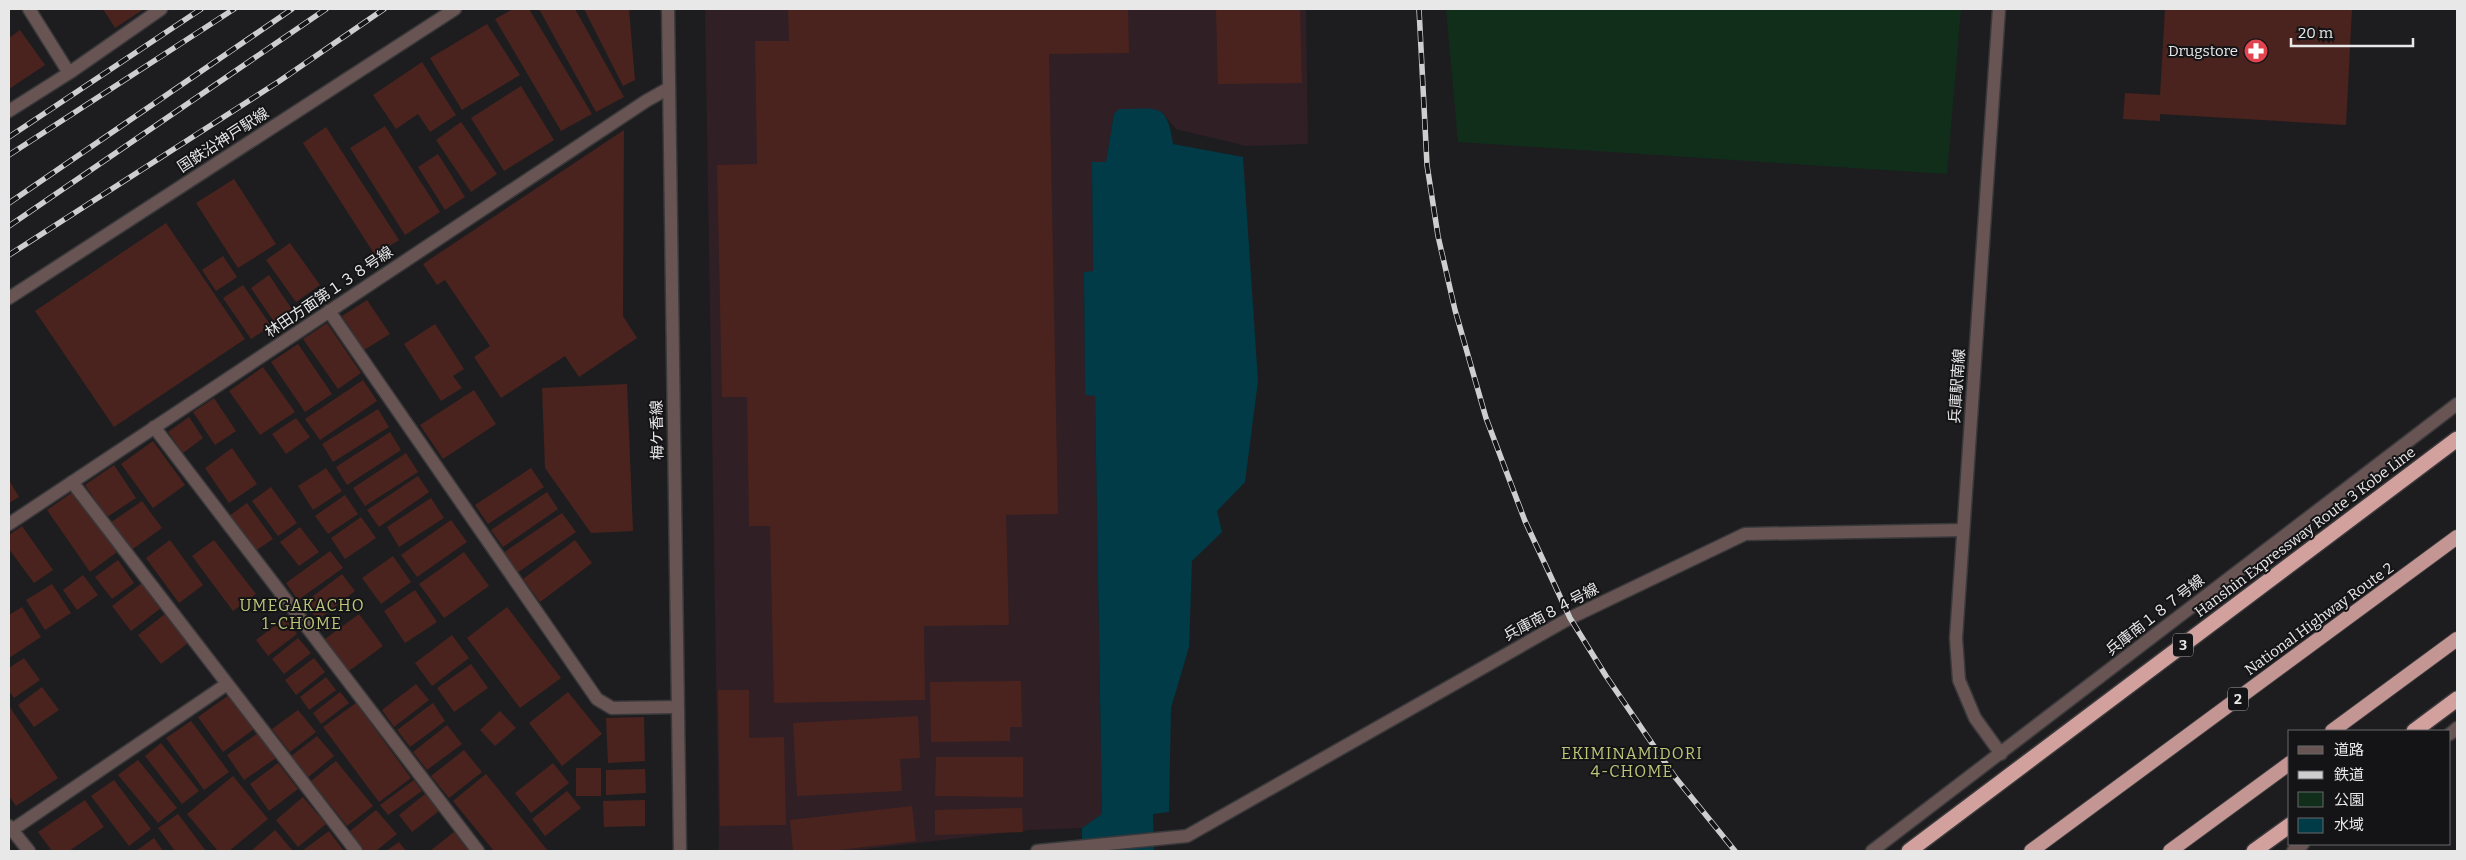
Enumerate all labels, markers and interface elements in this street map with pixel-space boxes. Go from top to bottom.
scale bar [2291,15,2414,47]
text: 20 m [2298,24,2334,42]
pharmacy icon: Drugstore [2243,38,2269,64]
place label: Drugstore [2168,42,2238,60]
street label: 国鉄沿神戸駅線 [174,104,272,176]
street label: 林田方面第１３８号線 [262,243,396,341]
street label: 兵庫駅南線 [1945,348,1969,424]
street label: 梅ケ香線 [647,400,667,460]
street label: Hanshin Expressway Route 3 Kobe Line [2191,443,2419,621]
street label: National Highway Route 2 [2241,559,2397,679]
street label: 兵庫南１８７号線 [2102,571,2208,659]
street label: 兵庫南８４号線 [1500,579,1602,645]
district label: UMEGAKACHO 1-CHOME [239,596,365,633]
road number: 3 [2173,634,2193,656]
road number: 2 [2228,688,2248,711]
legend [2288,730,2451,845]
text: 道路 [2334,741,2364,759]
district label: EKIMINAMIDORI 4-CHOME [1561,744,1703,781]
text: 鉄道 [2334,766,2364,784]
text: 公園 [2334,791,2364,809]
text: 水域 [2334,816,2364,834]

